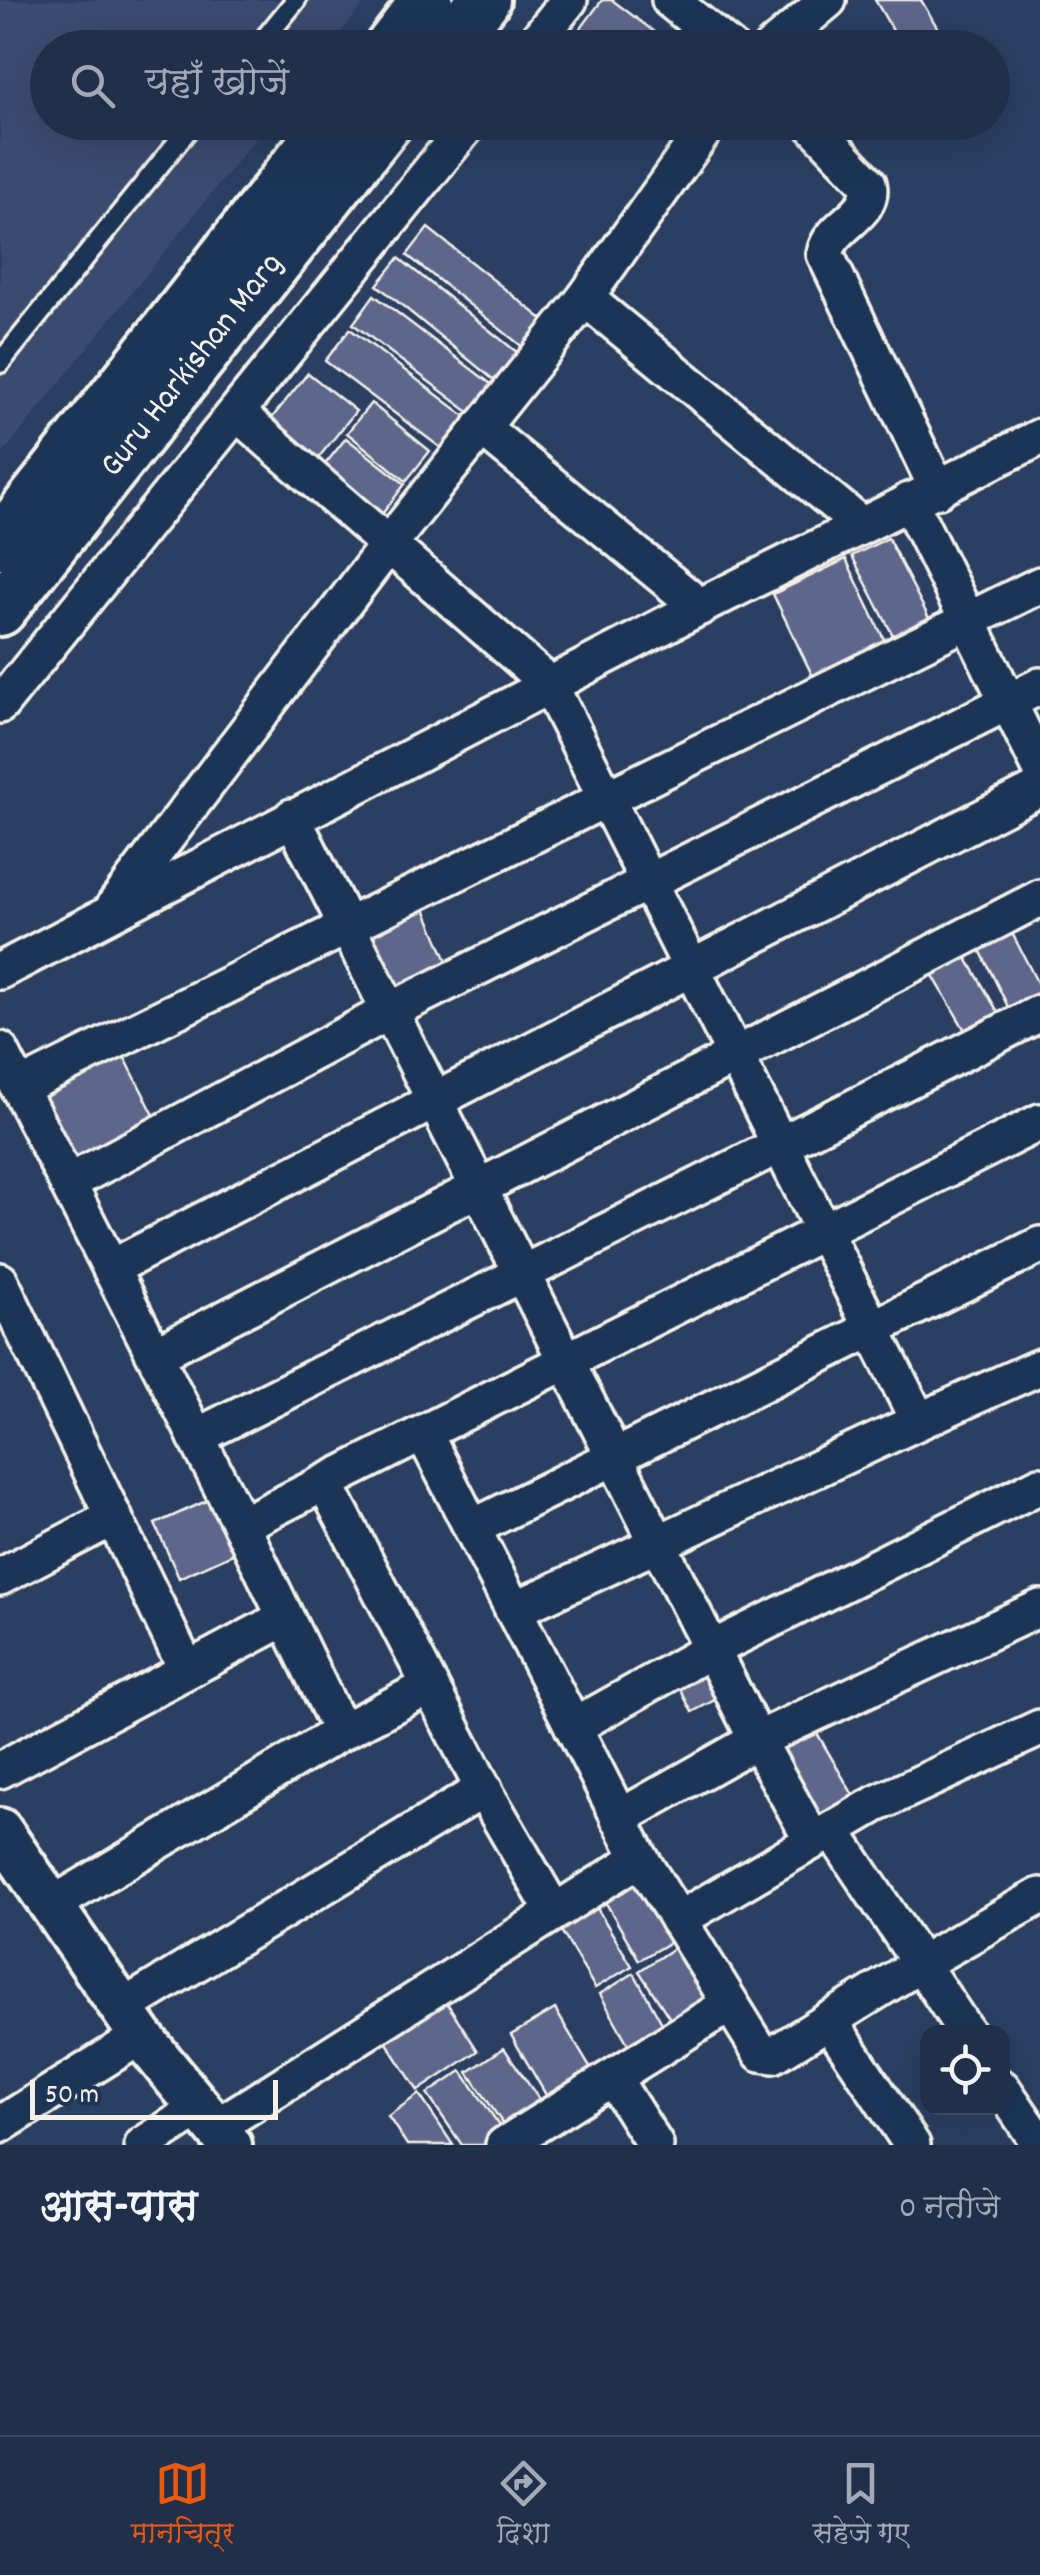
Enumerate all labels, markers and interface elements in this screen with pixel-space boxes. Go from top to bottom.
search box [30,30,1010,140]
icon: search [65,58,120,113]
text: यहाँ खोजें [145,58,289,113]
street label: Guru Harkishan Marg [89,243,297,489]
map controls [920,2025,1010,2115]
button: locate [920,2025,1010,2115]
scale bar [30,2075,278,2120]
text: 50 m [45,2077,99,2117]
text: आस-पास [40,2180,197,2240]
text: 0 नतीजे [899,2187,1000,2233]
tab: मानचित्र [131,2456,234,2556]
tab: दिशा [496,2456,551,2556]
tab: सहेजे गए [812,2456,909,2556]

